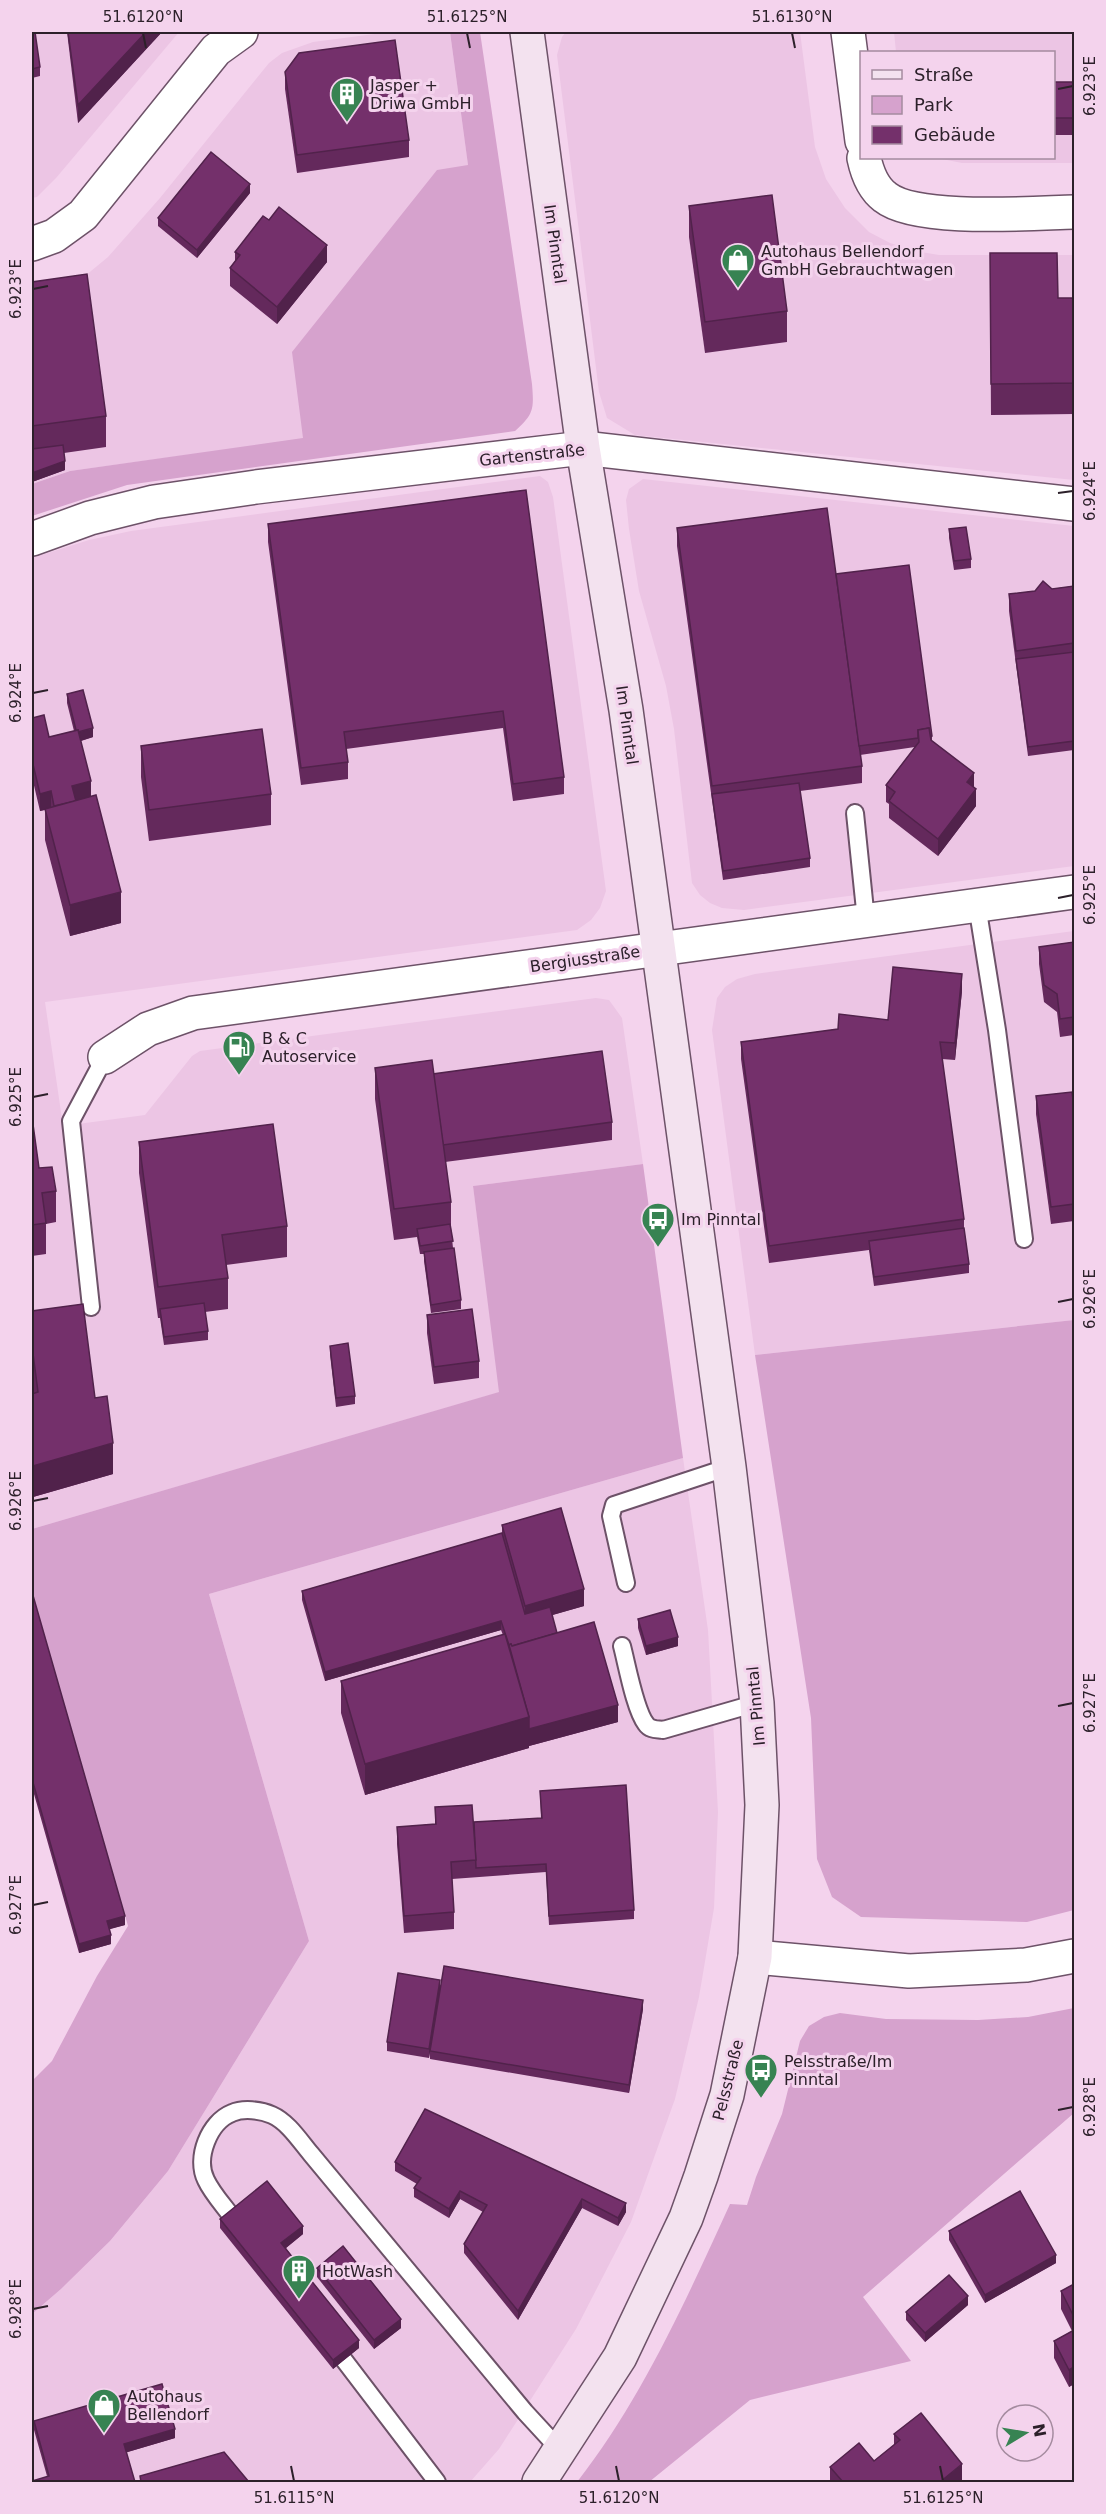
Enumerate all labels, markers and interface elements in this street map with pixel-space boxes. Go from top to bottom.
text: 51.6120°N [103,8,183,26]
text: 51.6125°N [427,8,507,26]
text: 51.6130°N [752,8,832,26]
legend [860,51,1055,159]
text: 6.923°E [1081,56,1099,116]
text: Straße [914,64,973,85]
building icon: Jasper + Driwa GmbH [329,76,365,123]
place label: Jasper + Driwa GmbH [369,76,472,113]
text: Park [914,94,953,115]
text: Gebäude [914,124,995,145]
street label: Im Pinntal [540,203,570,285]
shop icon: Autohaus Bellendorf GmbH Gebrauchtwagen [720,242,756,289]
place label: Autohaus Bellendorf GmbH Gebrauchtwagen [761,242,953,279]
text: 6.923°E [7,259,25,319]
street label: Gartenstraße [478,440,586,470]
text: 6.924°E [1081,461,1099,521]
text: 6.924°E [7,663,25,723]
street label: Im Pinntal [612,684,642,766]
text: 6.925°E [1081,865,1099,925]
street label: Bergiusstraße [529,942,641,976]
fuel station icon: B & C Autoservice [221,1029,257,1076]
place label: B & C Autoservice [262,1029,356,1066]
text: 6.925°E [7,1067,25,1127]
bus stop icon: Im Pinntal [640,1201,676,1248]
place label: Im Pinntal [681,1210,761,1229]
text: 6.926°E [1081,1269,1099,1329]
text: 6.926°E [7,1471,25,1531]
street label: Im Pinntal [743,1665,769,1747]
text: 6.927°E [1081,1673,1099,1733]
text: 6.927°E [7,1875,25,1935]
street label: Pelsstraße [709,2038,747,2122]
bus stop icon: Pelsstraße/Im Pinntal [743,2052,779,2099]
place label: Pelsstraße/Im Pinntal [784,2052,892,2089]
text: 6.928°E [1081,2077,1099,2137]
building icon: HotWash [281,2253,317,2300]
place label: HotWash [322,2262,393,2281]
text: 6.928°E [7,2279,25,2339]
shop icon: Autohaus Bellendorf [86,2387,122,2434]
place label: Autohaus Bellendorf [127,2387,209,2424]
north arrow [995,2403,1055,2463]
text: N [1029,2422,1050,2439]
text: 51.6115°N [254,2489,334,2507]
text: 51.6120°N [579,2489,659,2507]
text: 51.6125°N [903,2489,983,2507]

